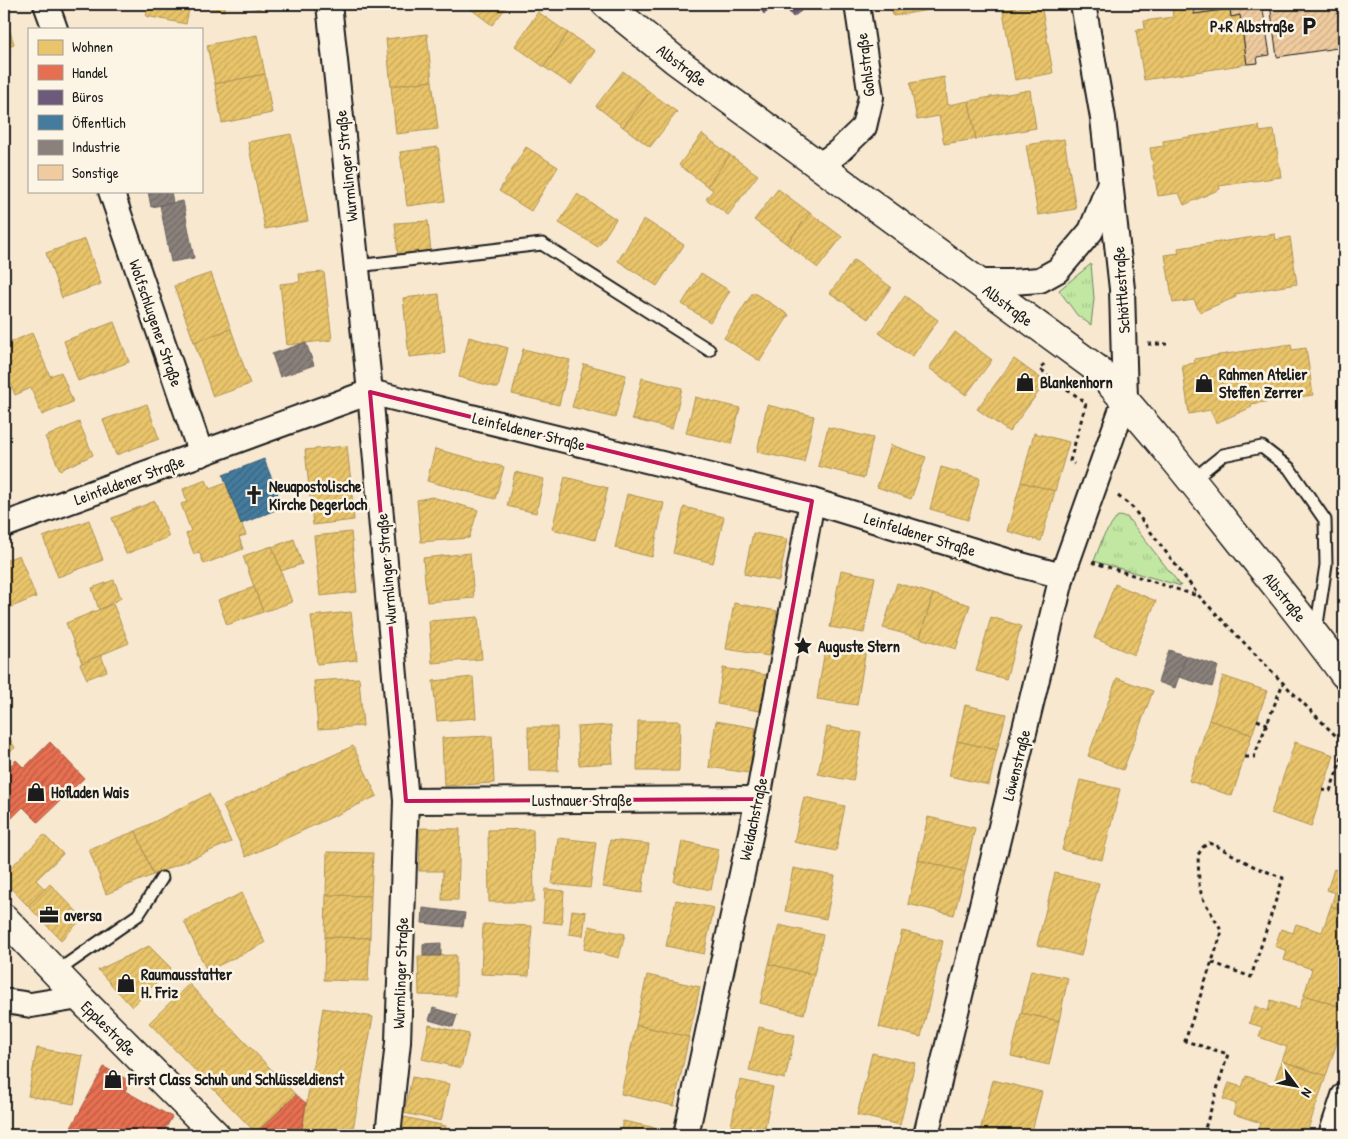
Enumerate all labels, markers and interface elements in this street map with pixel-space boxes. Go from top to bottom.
place label: P+R Albstraße [1210,15,1295,38]
parking icon: P+R Albstraße [1298,15,1320,37]
legend [28,28,202,192]
street label: Gohlstraße [850,31,880,98]
text: Wohnen [72,36,113,57]
street label: Albstraße [652,39,712,91]
text: Handel [72,62,108,83]
text: Büros [72,86,103,107]
street label: Wurmlinger Straße [329,109,363,223]
text: Öffentlich [72,112,126,133]
text: Industrie [72,136,120,157]
text: Sonstige [72,162,119,183]
street label: Schöttlestraße [1107,245,1135,334]
street label: Wolfschlugener Straße [124,256,188,390]
street label: Albstraße [978,279,1038,331]
place label: Rahmen Atelier Steffen Zerrer [1219,363,1308,403]
shop icon: Blankenhorn [1014,371,1036,393]
place label: Blankenhorn [1040,371,1113,393]
shop icon: Rahmen Atelier Steffen Zerrer [1193,372,1215,394]
street label: Leinfeldener Straße [470,406,588,456]
street label: Leinfeldener Straße [71,450,188,510]
place label: Neuapostolische Kirche Degerloch [269,475,368,516]
church icon: Neuapostolische Kirche Degerloch [243,484,265,506]
street label: Leinfeldener Straße [861,507,979,562]
street label: Wurmlinger Straße [370,512,402,626]
street label: Albstraße [1258,568,1312,627]
place icon: Auguste Stern [792,635,814,657]
place label: Auguste Stern [818,635,900,658]
street label: Löwenstraße [997,727,1036,803]
street label: Weidachstraße [733,775,773,862]
shop icon: Hofladen Wais [25,781,47,803]
place label: Hofladen Wais [51,781,130,803]
street label: Lustnauer Straße [532,789,633,811]
office icon: aversa [38,904,60,926]
place label: aversa [64,904,102,926]
street label: Wurmlinger Straße [387,916,413,1029]
place label: Raumausstatter H. Friz [141,963,233,1003]
shop icon: Raumausstatter H. Friz [115,972,137,994]
street label: Epplestraße [76,995,142,1061]
north arrow [1270,1062,1320,1112]
shop icon: First Class Schuh und Schlüsseldienst [102,1068,124,1090]
place label: First Class Schuh und Schlüsseldienst [127,1068,344,1090]
text: N [1297,1085,1317,1102]

